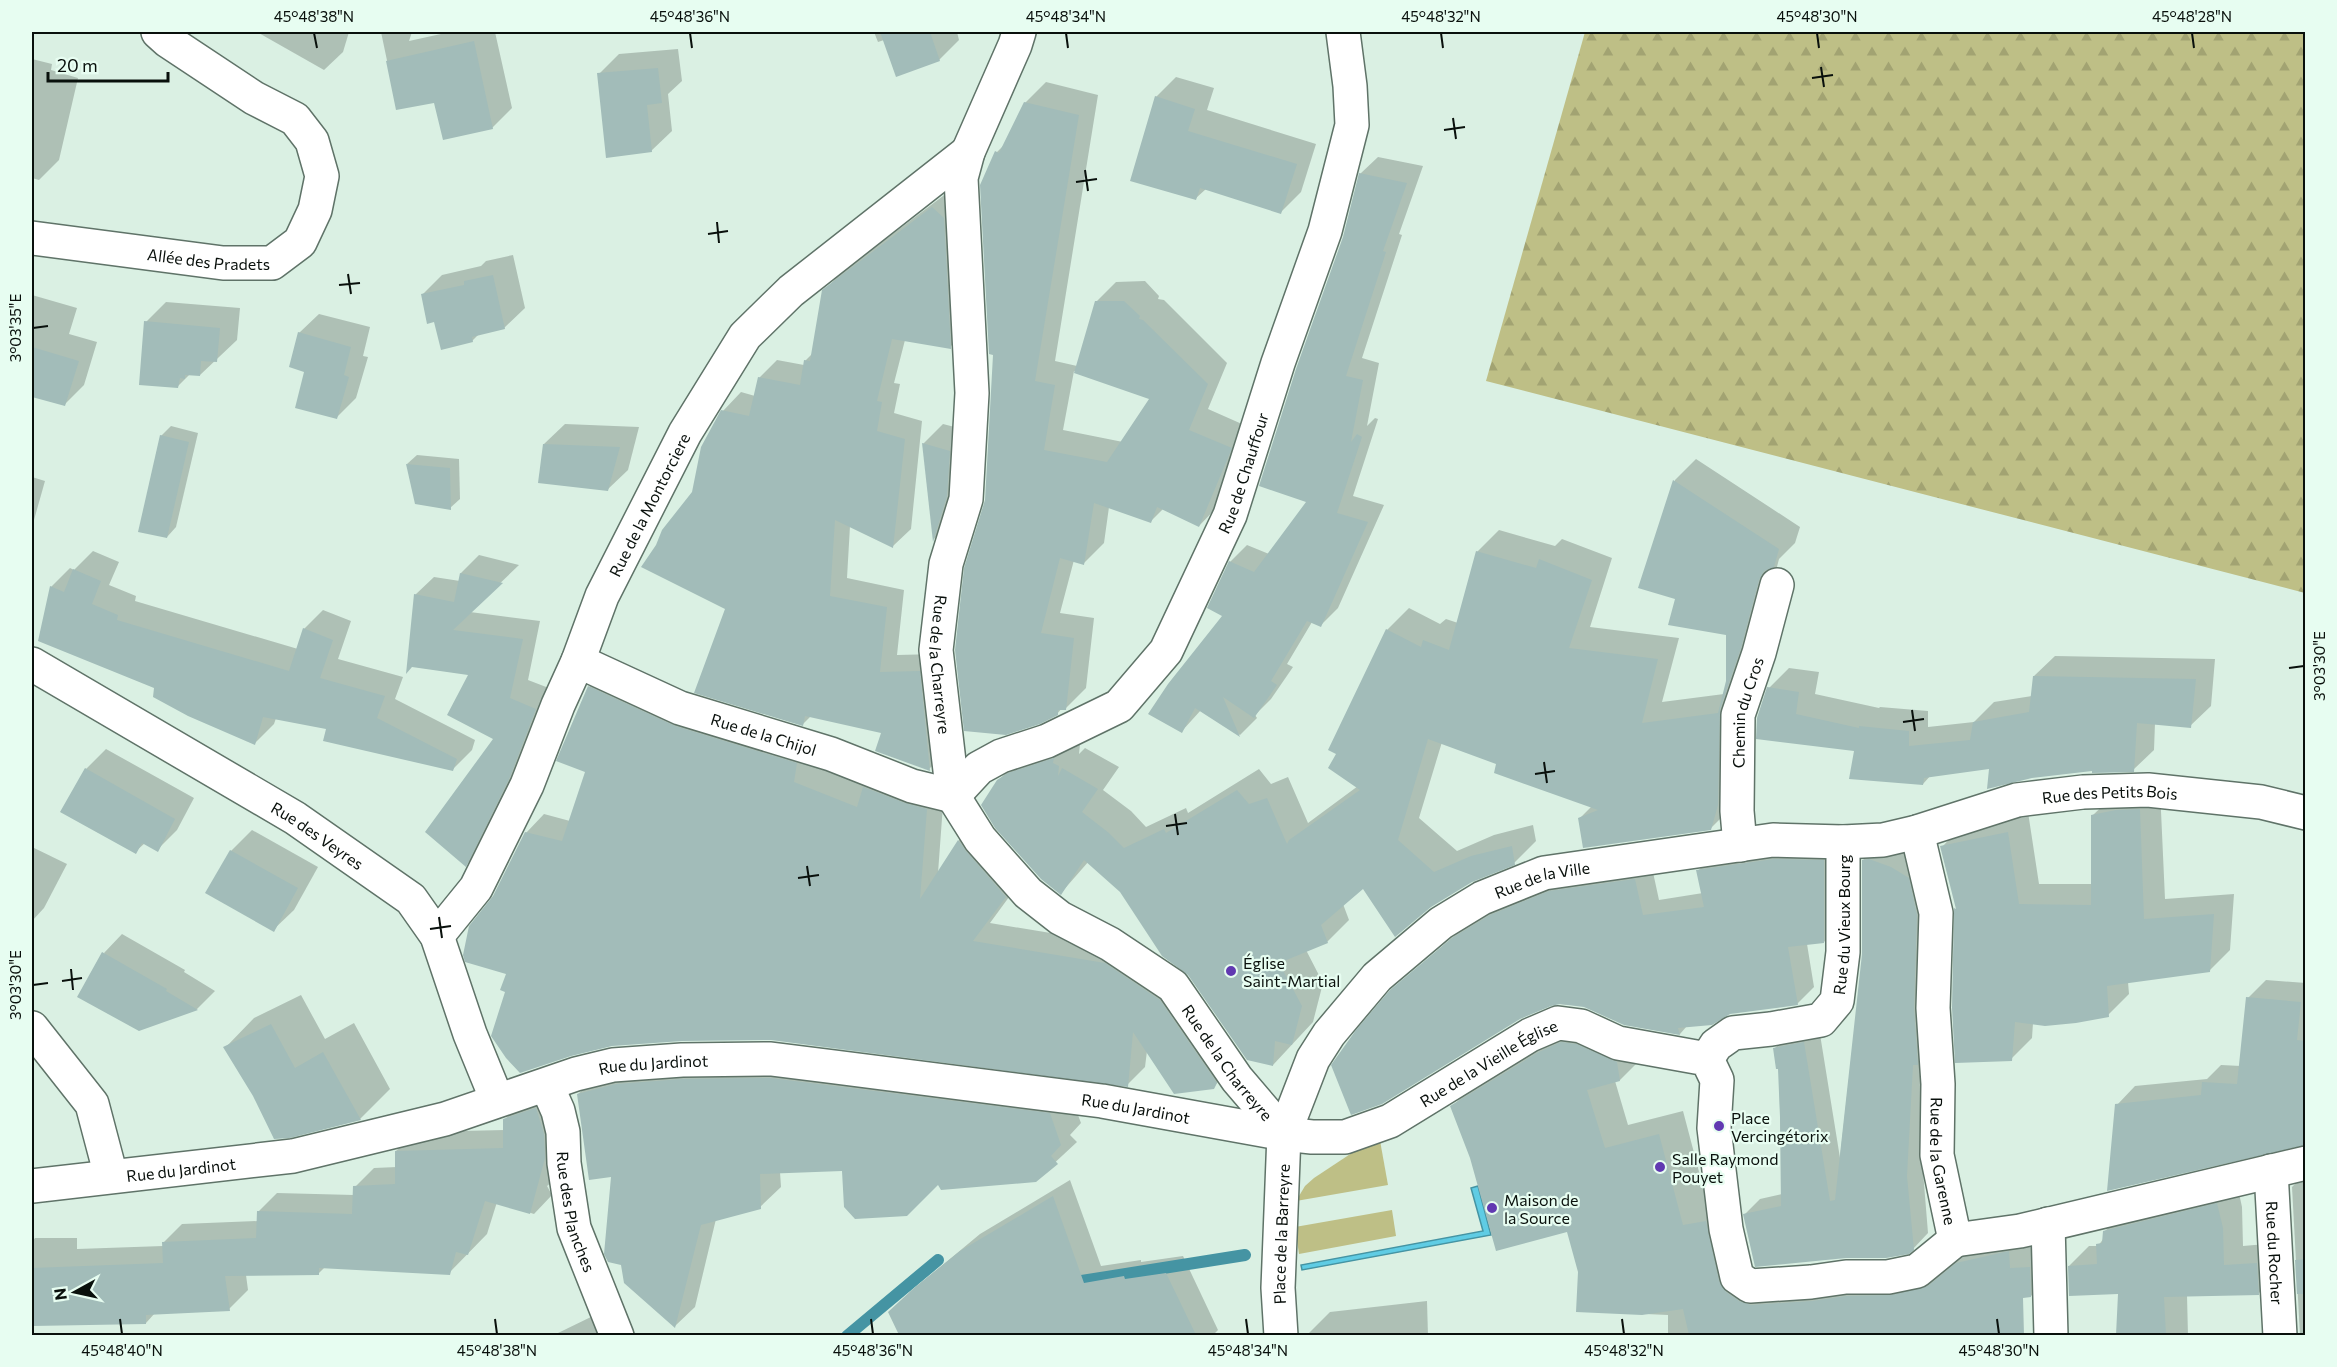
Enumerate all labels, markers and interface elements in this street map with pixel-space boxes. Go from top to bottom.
text: 45°48'38"N [274,7,354,25]
text: 45°48'36"N [650,7,730,25]
text: 45°48'34"N [1026,7,1106,25]
text: 45°48'32"N [1401,7,1481,25]
text: 45°48'30"N [1776,7,1858,25]
text: 45°48'28"N [2152,7,2232,25]
scale bar [48,45,168,83]
text: 20 m [57,54,98,76]
street label: Allée des Pradets [146,244,270,273]
text: 3°03'35"E [6,294,24,362]
street label: Rue de Chauffour [1213,409,1272,536]
street label: Rue de la Montorciere [604,429,693,579]
street label: Rue de la Charreyre [926,594,955,735]
text: 3°03'30"E [2310,631,2328,701]
street label: Chemin du Cros [1728,654,1767,768]
street label: Rue de la Chijol [709,709,819,759]
street label: Rue des Petits Bois [2041,780,2179,806]
street label: Rue des Veyres [268,797,368,873]
street label: Rue du Vieux Bourg [1828,854,1853,996]
street label: Rue de la Ville [1491,857,1591,902]
text: 3°03'30"E [6,950,24,1020]
place label: Église Saint-Martial [1243,953,1340,990]
marker: Église Saint-Martial [1224,964,1238,978]
street label: Rue de la Charreyre [1179,1000,1277,1124]
street label: Rue de la Vieille Église [1416,1015,1560,1110]
street label: Rue du Jardinot [596,1050,709,1078]
street label: Rue du Jardinot [1080,1089,1192,1126]
street label: Rue de la Garenne [1927,1097,1961,1226]
place label: Place Vercingétorix [1731,1108,1829,1145]
marker: Place Vercingétorix [1712,1119,1726,1133]
place label: Salle Raymond Pouyet [1672,1149,1778,1186]
street label: Rue des Planches [554,1151,600,1274]
street label: Rue du Jardinot [125,1153,237,1185]
marker: Salle Raymond Pouyet [1653,1160,1667,1174]
street label: Place de la Barreyre [1268,1164,1292,1305]
place label: Maison de la Source [1504,1190,1578,1227]
street label: Rue du Rocher [2263,1200,2288,1306]
marker: Maison de la Source [1485,1201,1499,1215]
north arrow [45,1262,105,1322]
text: N [49,1287,70,1301]
text: 45°48'40"N [81,1341,163,1359]
text: 45°48'38"N [457,1341,537,1359]
text: 45°48'36"N [833,1341,913,1359]
text: 45°48'34"N [1208,1341,1288,1359]
text: 45°48'32"N [1584,1341,1664,1359]
text: 45°48'30"N [1958,1341,2040,1359]

